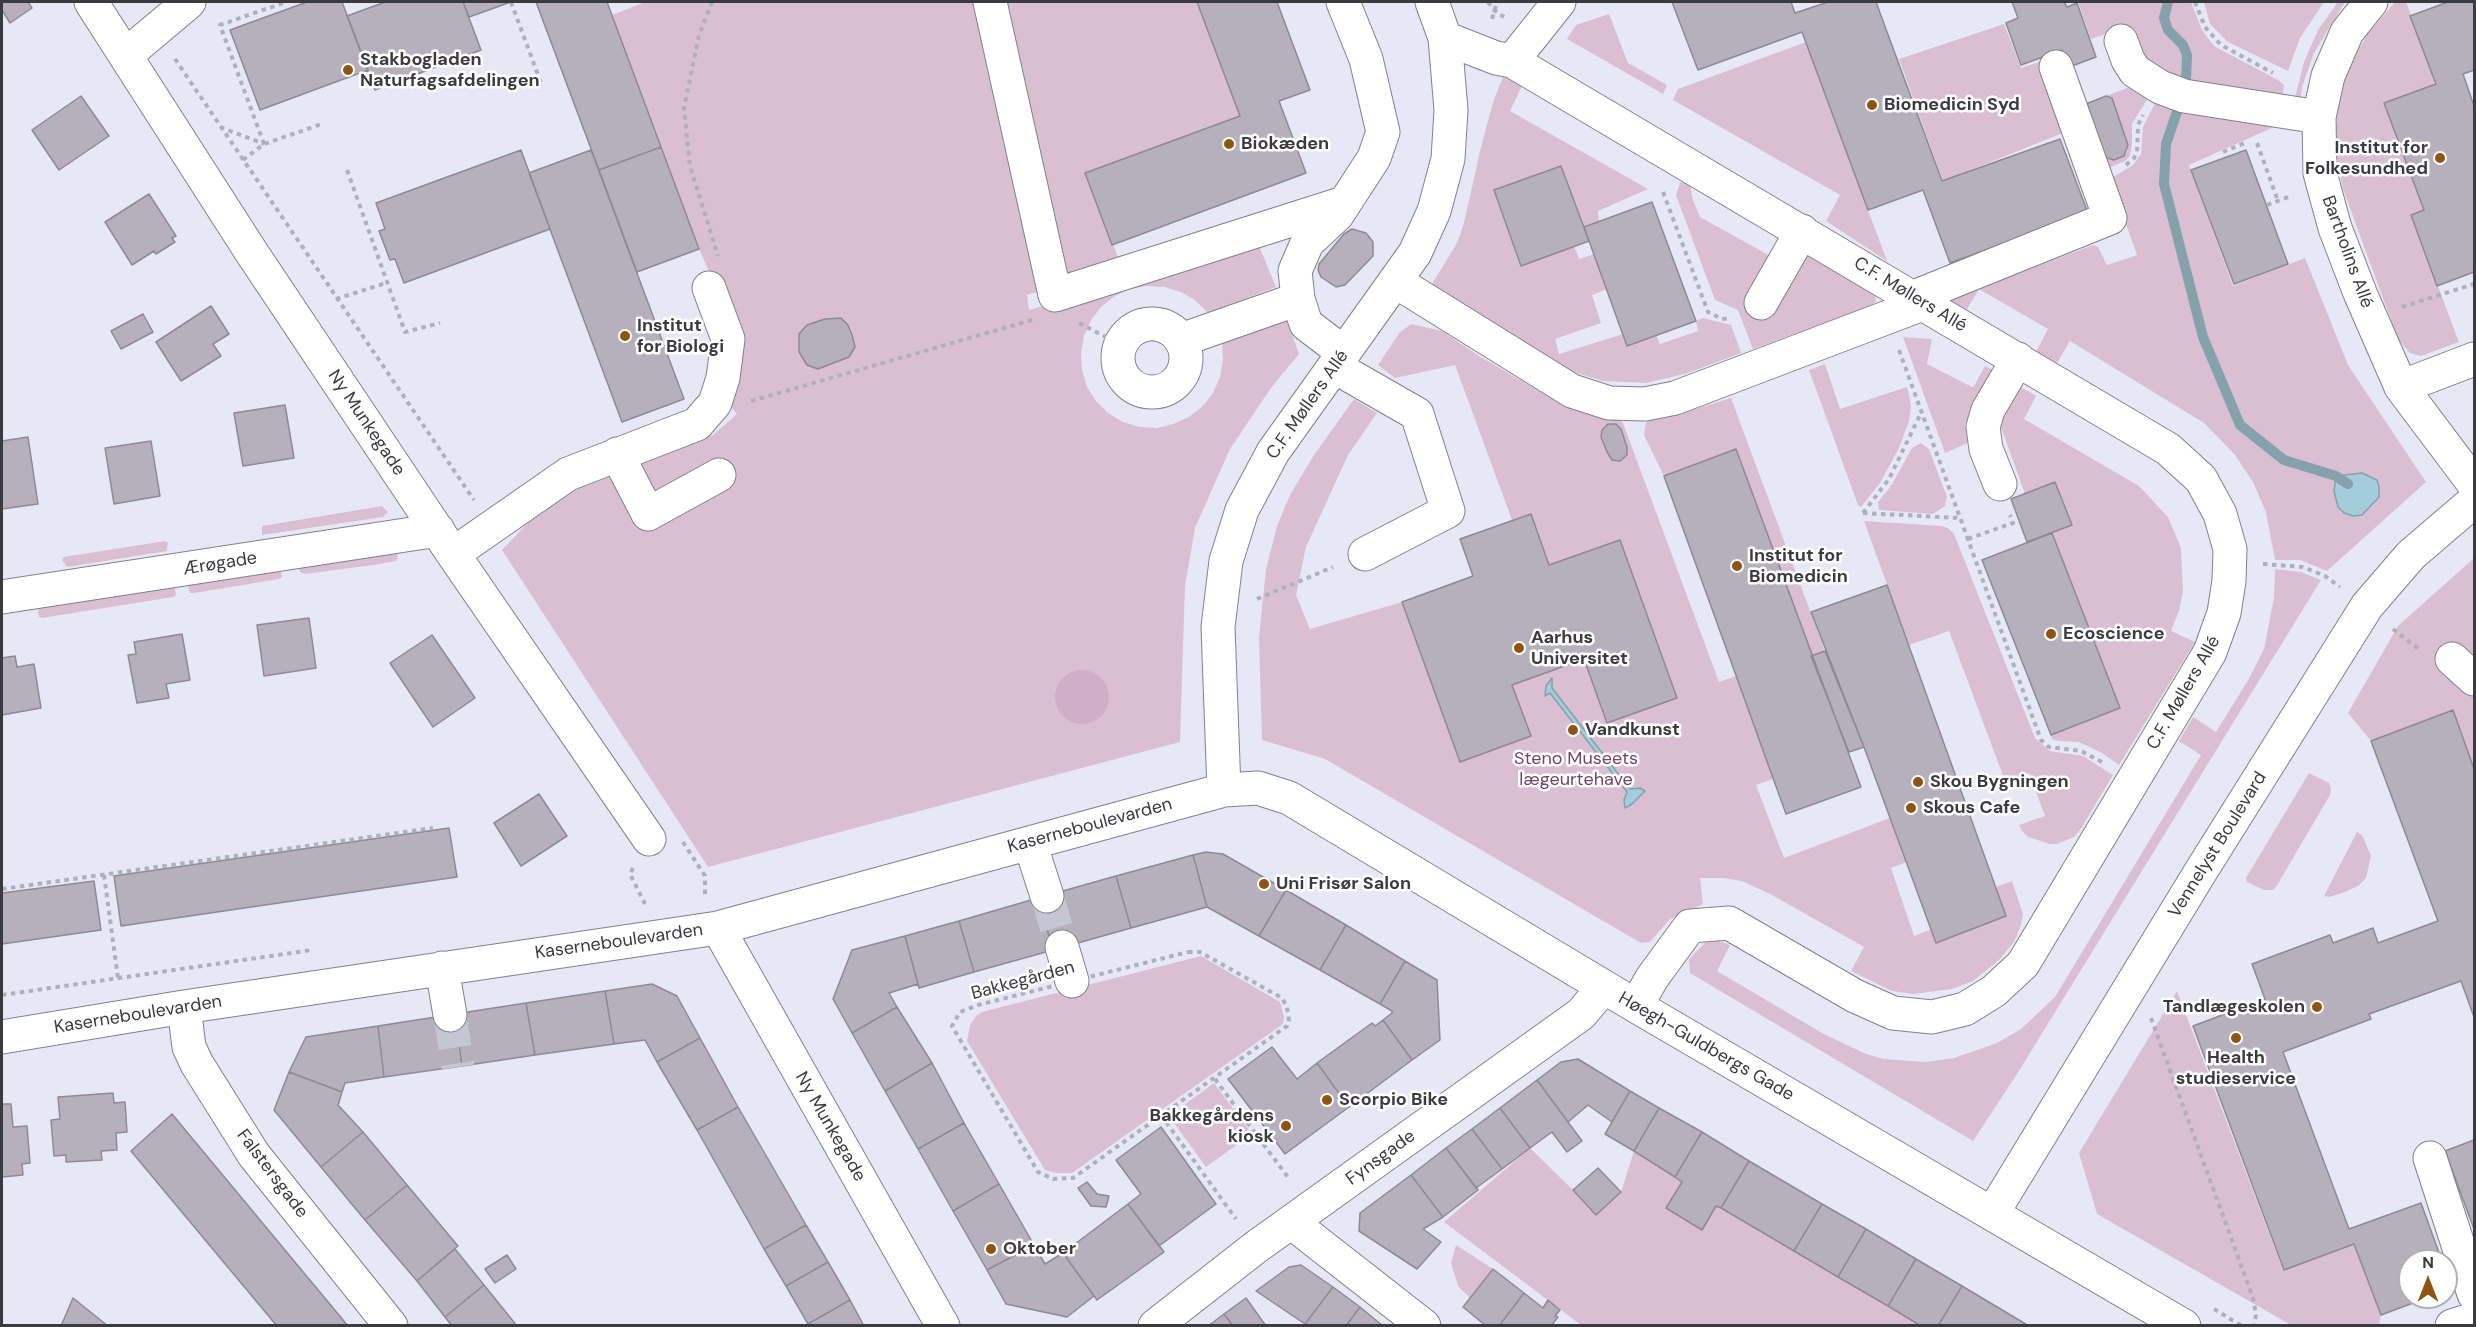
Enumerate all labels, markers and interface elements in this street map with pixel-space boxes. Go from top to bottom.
place label: Stakbogladen Naturfagsafdelingen [360,49,540,92]
marker: Stakbogladen Naturfagsafdelingen [341,63,355,77]
place label: Biomedicin Syd [1884,94,2020,116]
marker: Biomedicin Syd [1865,98,1879,112]
place label: Biokæden [1241,133,1329,155]
marker: Biokæden [1222,137,1236,151]
place label: Institut for Folkesundhed [2305,137,2428,180]
marker: Institut for Folkesundhed [2433,151,2447,165]
street label: Bartholins Allé [2317,193,2377,311]
street label: C.F. Møllers Allé [1849,253,1971,337]
place label: Institut for Biologi [637,315,724,358]
marker: Institut for Biologi [618,329,632,343]
street label: C.F. Møllers Allé [1262,346,1354,464]
street label: Ny Munkegade [323,366,409,480]
place label: Institut for Biomedicin [1749,545,1848,588]
street label: Ærøgade [181,547,259,581]
marker: Institut for Biomedicin [1730,559,1744,573]
place label: Ecoscience [2063,623,2165,645]
place label: Aarhus Universitet [1531,627,1628,670]
marker: Ecoscience [2044,627,2058,641]
street label: C.F. Møllers Allé [2143,632,2225,754]
marker: Aarhus Universitet [1512,641,1526,655]
place label: Vandkunst [1585,719,1680,741]
marker: Vandkunst [1566,723,1580,737]
park label: Steno Museets lægeurtehave [1514,748,1638,790]
street label: Vennelyst Boulevard [2164,768,2272,922]
place label: Skou Bygningen [1930,771,2069,793]
marker: Skou Bygningen [1911,775,1925,789]
street label: Kaserneboulevarden [1005,794,1175,858]
place label: Skous Cafe [1923,797,2020,819]
marker: Skous Cafe [1904,801,1918,815]
place label: Uni Frisør Salon [1276,873,1411,895]
marker: Uni Frisør Salon [1257,877,1271,891]
street label: Kaserneboulevarden [534,920,704,964]
street label: Bakkegården [969,957,1077,1005]
street label: Høegh-Guldbergs Gade [1614,988,1798,1106]
street label: Kaserneboulevarden [53,991,223,1039]
place label: Tandlægeskolen [2163,996,2305,1018]
marker: Tandlægeskolen [2310,1000,2324,1014]
marker: Health studieservice [2229,1031,2243,1045]
place label: Health studieservice [2176,1047,2296,1090]
street label: Ny Munkegade [790,1068,870,1186]
place label: Scorpio Bike [1339,1089,1448,1111]
marker: Scorpio Bike [1320,1093,1334,1107]
place label: Bakkegårdens kiosk [1150,1105,1274,1148]
marker: Bakkegårdens kiosk [1279,1119,1293,1133]
street label: Falstersgade [232,1125,312,1223]
street label: Fynsgade [1342,1126,1420,1190]
place label: Oktober [1003,1238,1076,1260]
marker: Oktober [984,1242,998,1256]
north arrow [2398,1249,2458,1309]
text: N [2422,1252,2434,1273]

